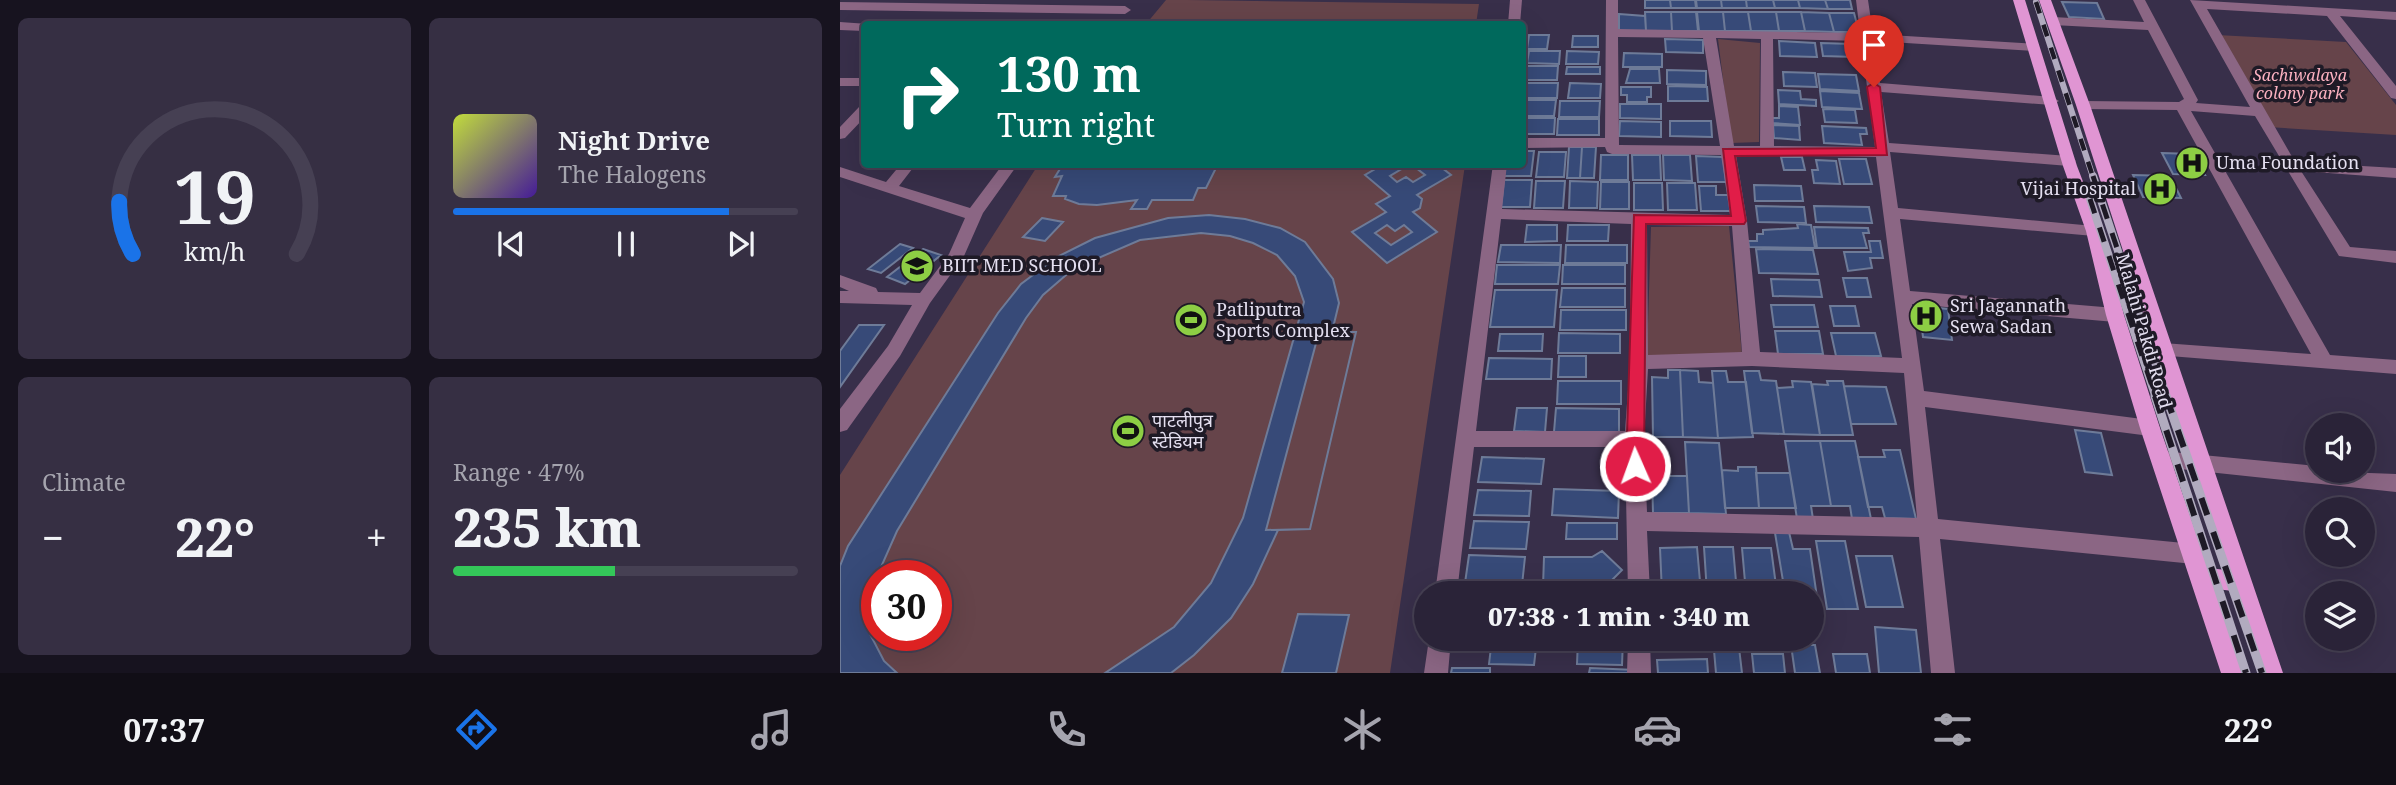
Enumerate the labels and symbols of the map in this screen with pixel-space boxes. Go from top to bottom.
pin [1844,15,1904,87]
park label: Sachiwalaya colony park [2253,64,2348,104]
hospital icon: Uma Foundation [2173,144,2211,182]
place label: Uma Foundation [2216,150,2360,174]
hospital icon: Vijai Hospital [2141,170,2179,208]
place label: Vijai Hospital [2020,176,2136,200]
school or university icon: BIIT MED SCHOOL [898,247,936,285]
street label: Malahi Pakdi Road [2111,250,2179,411]
place label: BIIT MED SCHOOL [942,253,1102,277]
place label: Sri Jagannath Sewa Sadan [1950,293,2066,338]
place label: Patliputra Sports Complex [1216,297,1351,342]
hospital icon: Sri Jagannath Sewa Sadan [1907,297,1945,335]
sports icon: Patliputra Sports Complex [1172,301,1210,339]
place label: पाटलीपुत्र स्टेडियम [1152,408,1214,453]
sports icon: पाटलीपुत्र स्टेडियम [1109,412,1147,450]
position arrow [1598,429,1672,503]
speed limit sign: 30 [861,560,952,651]

